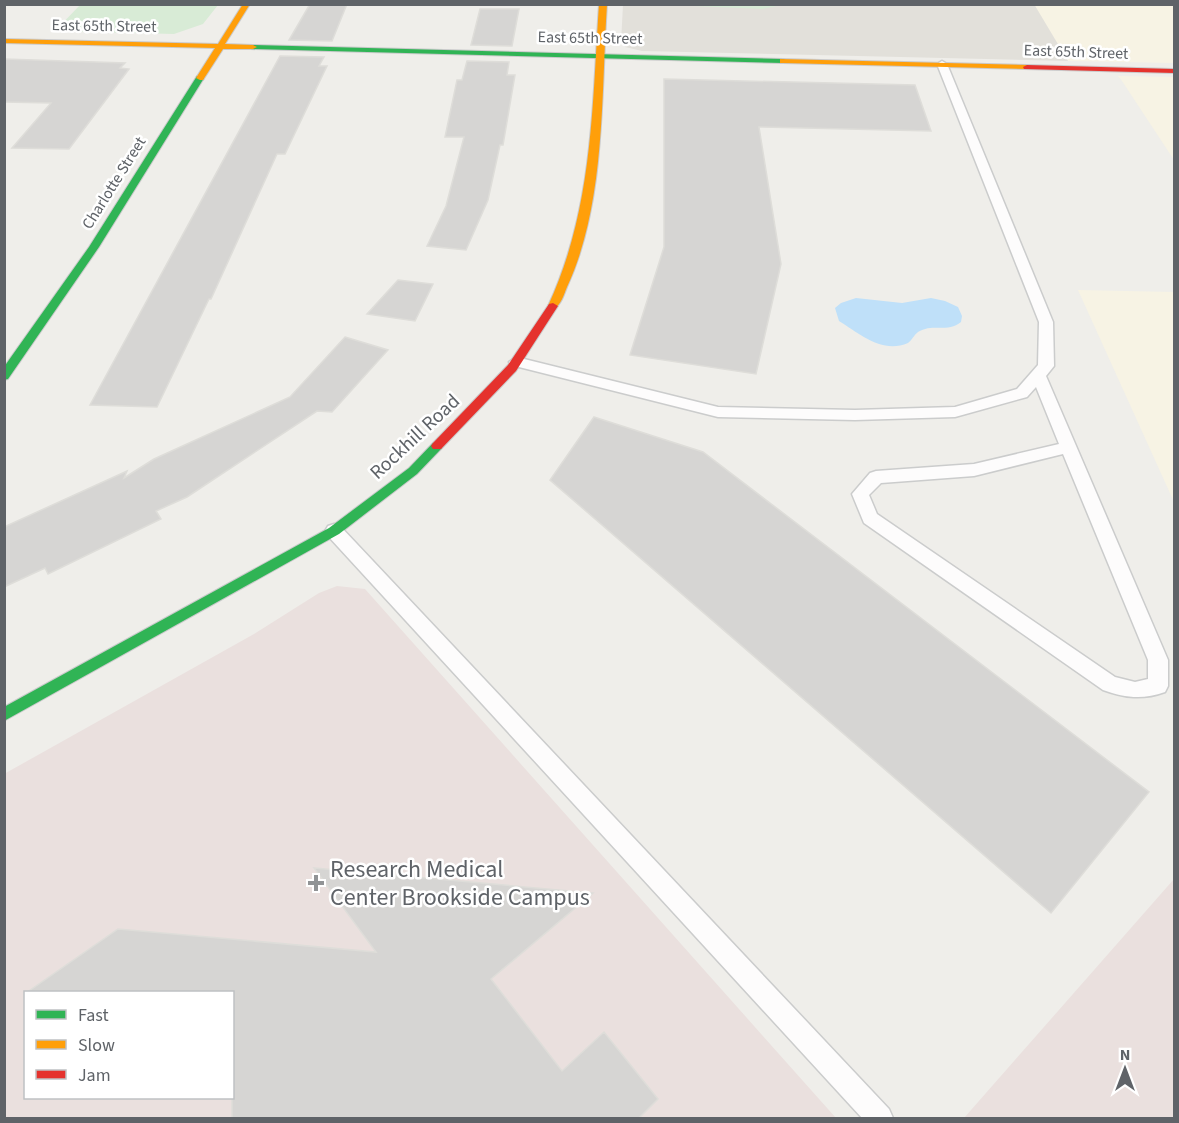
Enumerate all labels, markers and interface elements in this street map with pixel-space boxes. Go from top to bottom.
street label: East 65th Street [51,14,157,38]
street label: East 65th Street [537,26,643,50]
street label: East 65th Street [1023,39,1129,65]
street label: Charlotte Street [77,132,152,234]
street label: Rockhill Road [364,388,466,486]
place label: Research Medical Center Brookside Campus [330,852,590,915]
marker: Research Medical Center Brookside Campus [307,874,325,892]
legend [24,991,234,1099]
text: Fast [78,1003,109,1028]
text: Slow [78,1033,115,1058]
north arrow [1095,1039,1155,1099]
text: N [1120,1044,1130,1066]
text: Jam [78,1063,111,1088]

